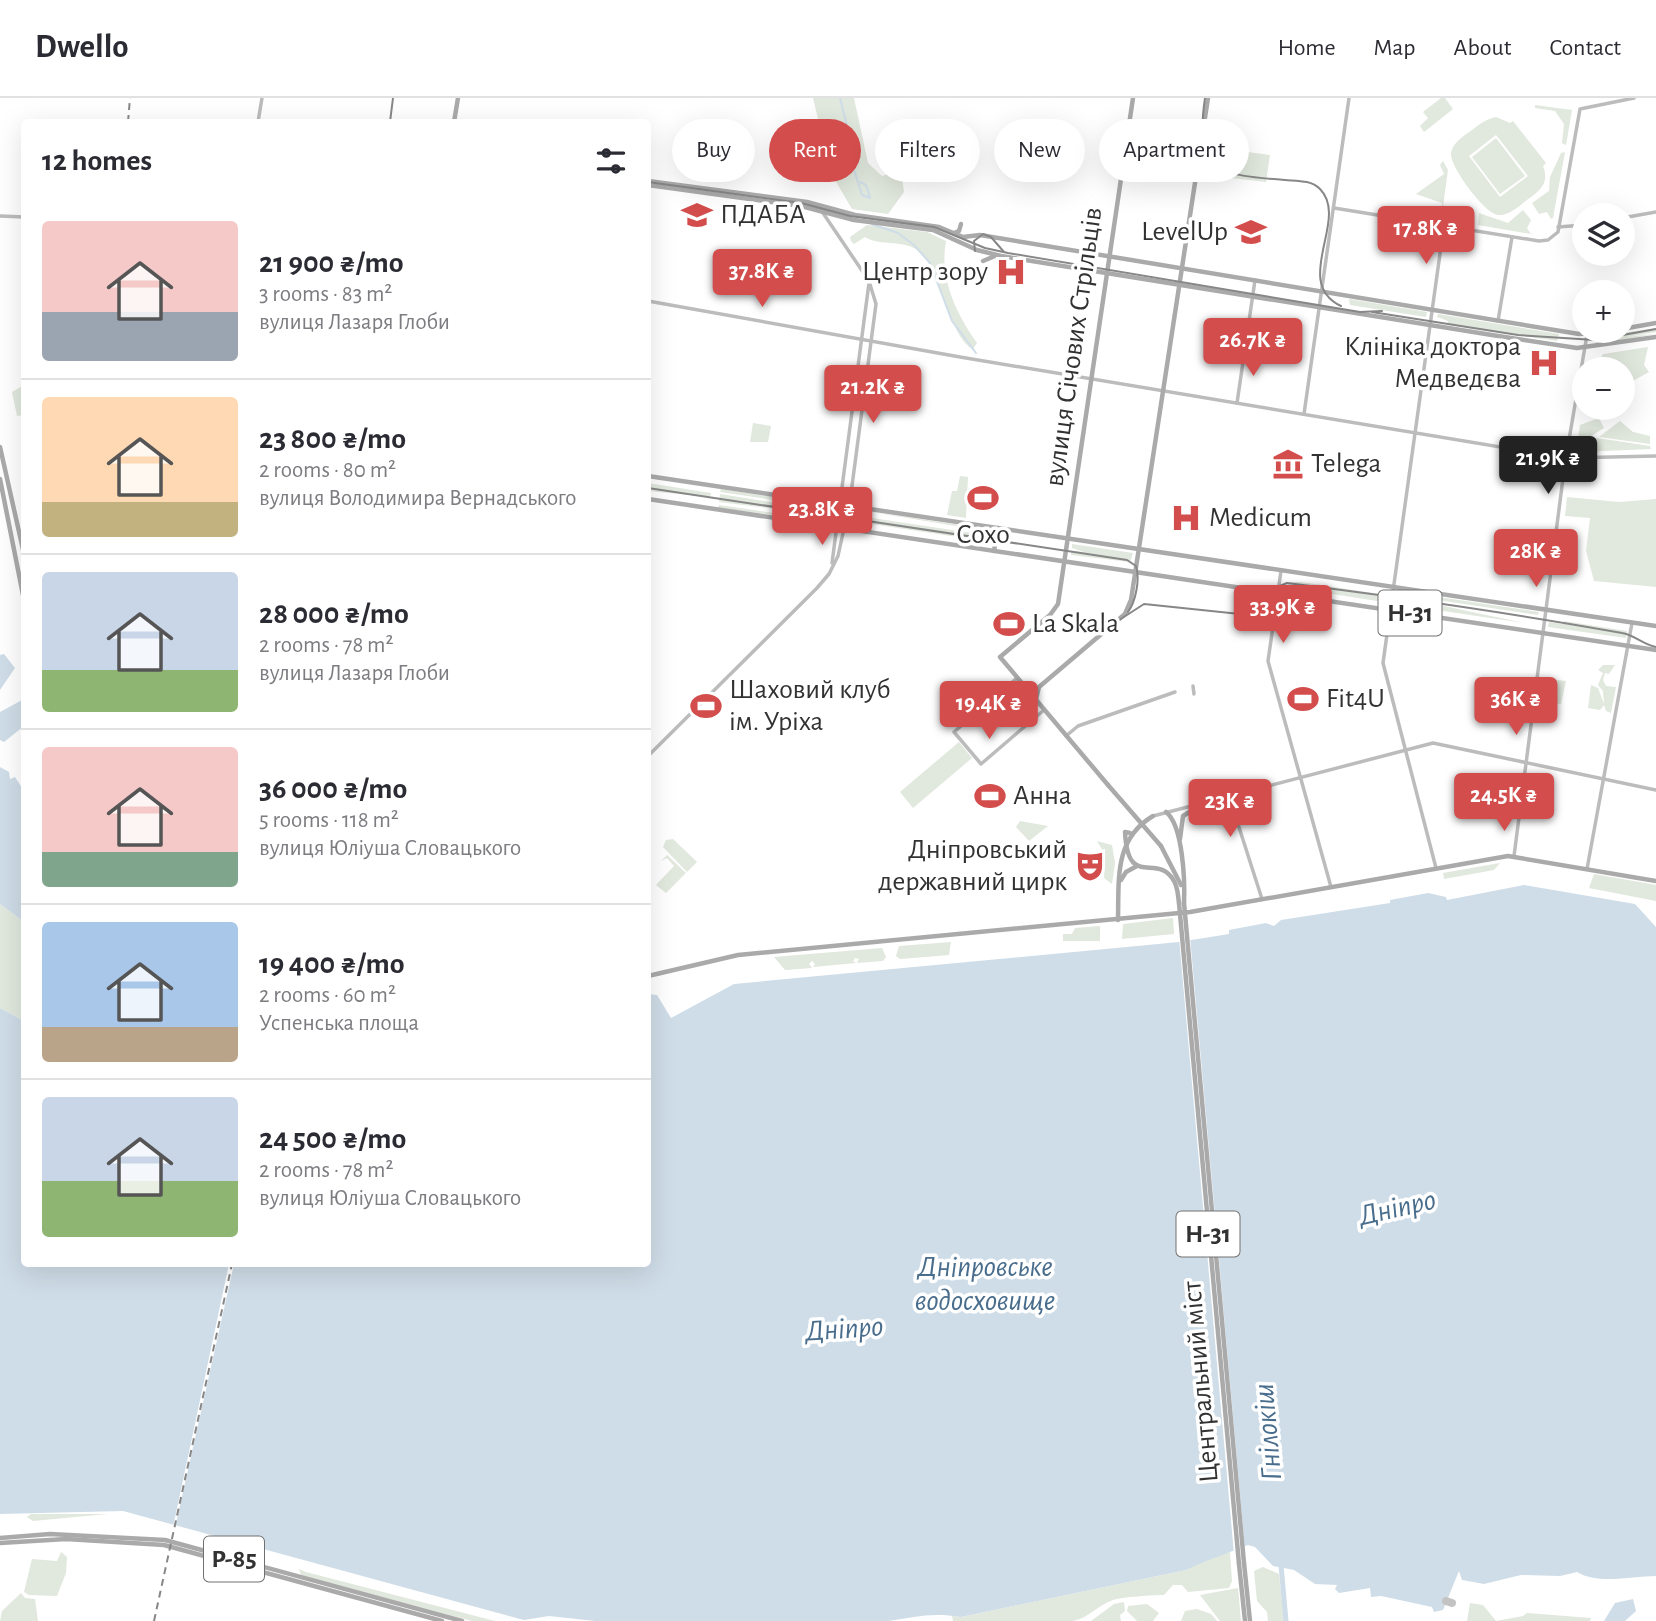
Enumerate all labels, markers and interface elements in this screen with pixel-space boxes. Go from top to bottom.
text: Dwello [35,31,129,64]
text: Home [1278,36,1336,60]
text: Map [1374,36,1416,60]
text: About [1454,36,1511,60]
text: Contact [1549,36,1621,60]
chip: Buy [672,119,755,182]
chip: Rent [769,119,861,182]
chip: Filters [875,119,980,182]
chip: New [994,119,1085,182]
chip: Apartment [1099,119,1249,182]
icon: filters [592,142,630,180]
text: 12 homes [42,146,152,176]
school or university icon: ПДАБА [680,198,714,232]
place label: ПДАБА [720,201,806,229]
map controls [1572,203,1635,420]
button: layers [1572,203,1635,266]
street label: вулиця Січових Стрільців [1041,206,1107,488]
pin: 17.8K ₴ [1361,206,1491,266]
school or university icon: LevelUp [1234,215,1268,249]
text: 17.8K ₴ [1394,217,1459,240]
place label: LevelUp [1141,218,1228,246]
text: 21 900 ₴/mo [259,248,404,278]
icon: home [98,249,182,333]
pin: 37.8K ₴ [697,250,827,309]
hospital icon: Центр зору [994,255,1028,289]
place label: Центр зору [862,258,988,286]
text: 37.8K ₴ [729,260,795,283]
button: + [1572,280,1635,343]
text: 3 rooms · 83 m² [259,283,392,306]
text: вулиця Лазаря Глоби [259,311,450,334]
pin: 26.7K ₴ [1188,318,1318,378]
text: 26.7K ₴ [1219,329,1287,352]
place label: Клініка доктора Медведєва [1344,333,1521,393]
hospital icon: Клініка доктора Медведєва [1527,346,1561,380]
button: − [1572,357,1635,420]
pin: 21.2K ₴ [808,366,938,425]
text: 21.2K ₴ [840,376,906,399]
text: 23 800 ₴/mo [259,424,406,454]
icon: home [98,425,182,509]
pin: 21.9K ₴ [1483,436,1613,496]
museum icon: Telega [1271,447,1305,481]
text: 21.9K ₴ [1515,447,1581,470]
place label: Telega [1311,450,1382,478]
text: 2 rooms · 80 m² [259,459,396,482]
sports icon: Сохо [966,481,1000,515]
text: вулиця Володимира Вернадського [259,487,576,510]
pin: 23.8K ₴ [757,488,887,547]
text: 23.8K ₴ [788,498,856,521]
hospital icon: Medicum [1169,501,1203,535]
place label: Medicum [1209,504,1312,532]
place label: Сохо [956,521,1010,549]
pin: 28K ₴ [1487,530,1585,589]
text: 28K ₴ [1510,540,1562,563]
pin: 33.9K ₴ [1218,586,1348,645]
road number: Н-31 [1378,590,1442,636]
text: 33.9K ₴ [1250,596,1316,619]
text: 28 000 ₴/mo [259,599,409,629]
icon: home [98,600,182,684]
sports icon: La Skala [992,607,1026,641]
place label: La Skala [1032,610,1119,638]
text: 2 rooms · 78 m² [259,634,394,657]
text: вулиця Лазаря Глоби [259,662,450,685]
place label: Шаховий клуб ім. Уріха [729,676,891,736]
pin: 36K ₴ [1467,678,1565,737]
pin: 19.4K ₴ [924,682,1054,741]
sports icon: Fit4U [1286,682,1320,716]
place label: Fit4U [1326,685,1385,713]
text: 36K ₴ [1490,688,1542,711]
sports icon: Шаховий клуб ім. Уріха [689,689,723,723]
text: 19.4K ₴ [956,692,1022,715]
text: 36 000 ₴/mo [259,774,407,804]
pin: 24.5K ₴ [1439,774,1569,833]
icon: home [98,775,182,859]
sports icon: Анна [973,779,1007,813]
pin: 23K ₴ [1181,780,1279,839]
place label: Анна [1013,782,1072,810]
text: 24.5K ₴ [1470,784,1538,807]
text: 23K ₴ [1205,790,1255,813]
text: 5 rooms · 118 m² [259,809,399,832]
place label: Дніпровський державний цирк [878,836,1067,896]
text: вулиця Юліуша Словацького [259,837,521,860]
theatre icon: Дніпровський державний цирк [1073,849,1107,883]
text: 19 400 ₴/mo [259,949,405,979]
icon: home [98,950,182,1034]
text: 2 rooms · 60 m² [259,984,396,1007]
text: Успенська площа [259,1012,419,1035]
text: 24 500 ₴/mo [259,1124,406,1154]
icon: home [98,1125,182,1209]
text: 2 rooms · 78 m² [259,1159,394,1182]
water label: Дніпро [1354,1185,1439,1232]
text: вулиця Юліуша Словацького [259,1187,521,1210]
road number: Н-31 [1176,1212,1240,1256]
water label: Дніпровське водосховище [915,1252,1055,1316]
street label: Центральний міст [1178,1279,1224,1484]
water label: Дніпро [803,1311,884,1347]
water label: Гнілокіш [1249,1382,1287,1482]
road number: Р-85 [204,1536,264,1582]

